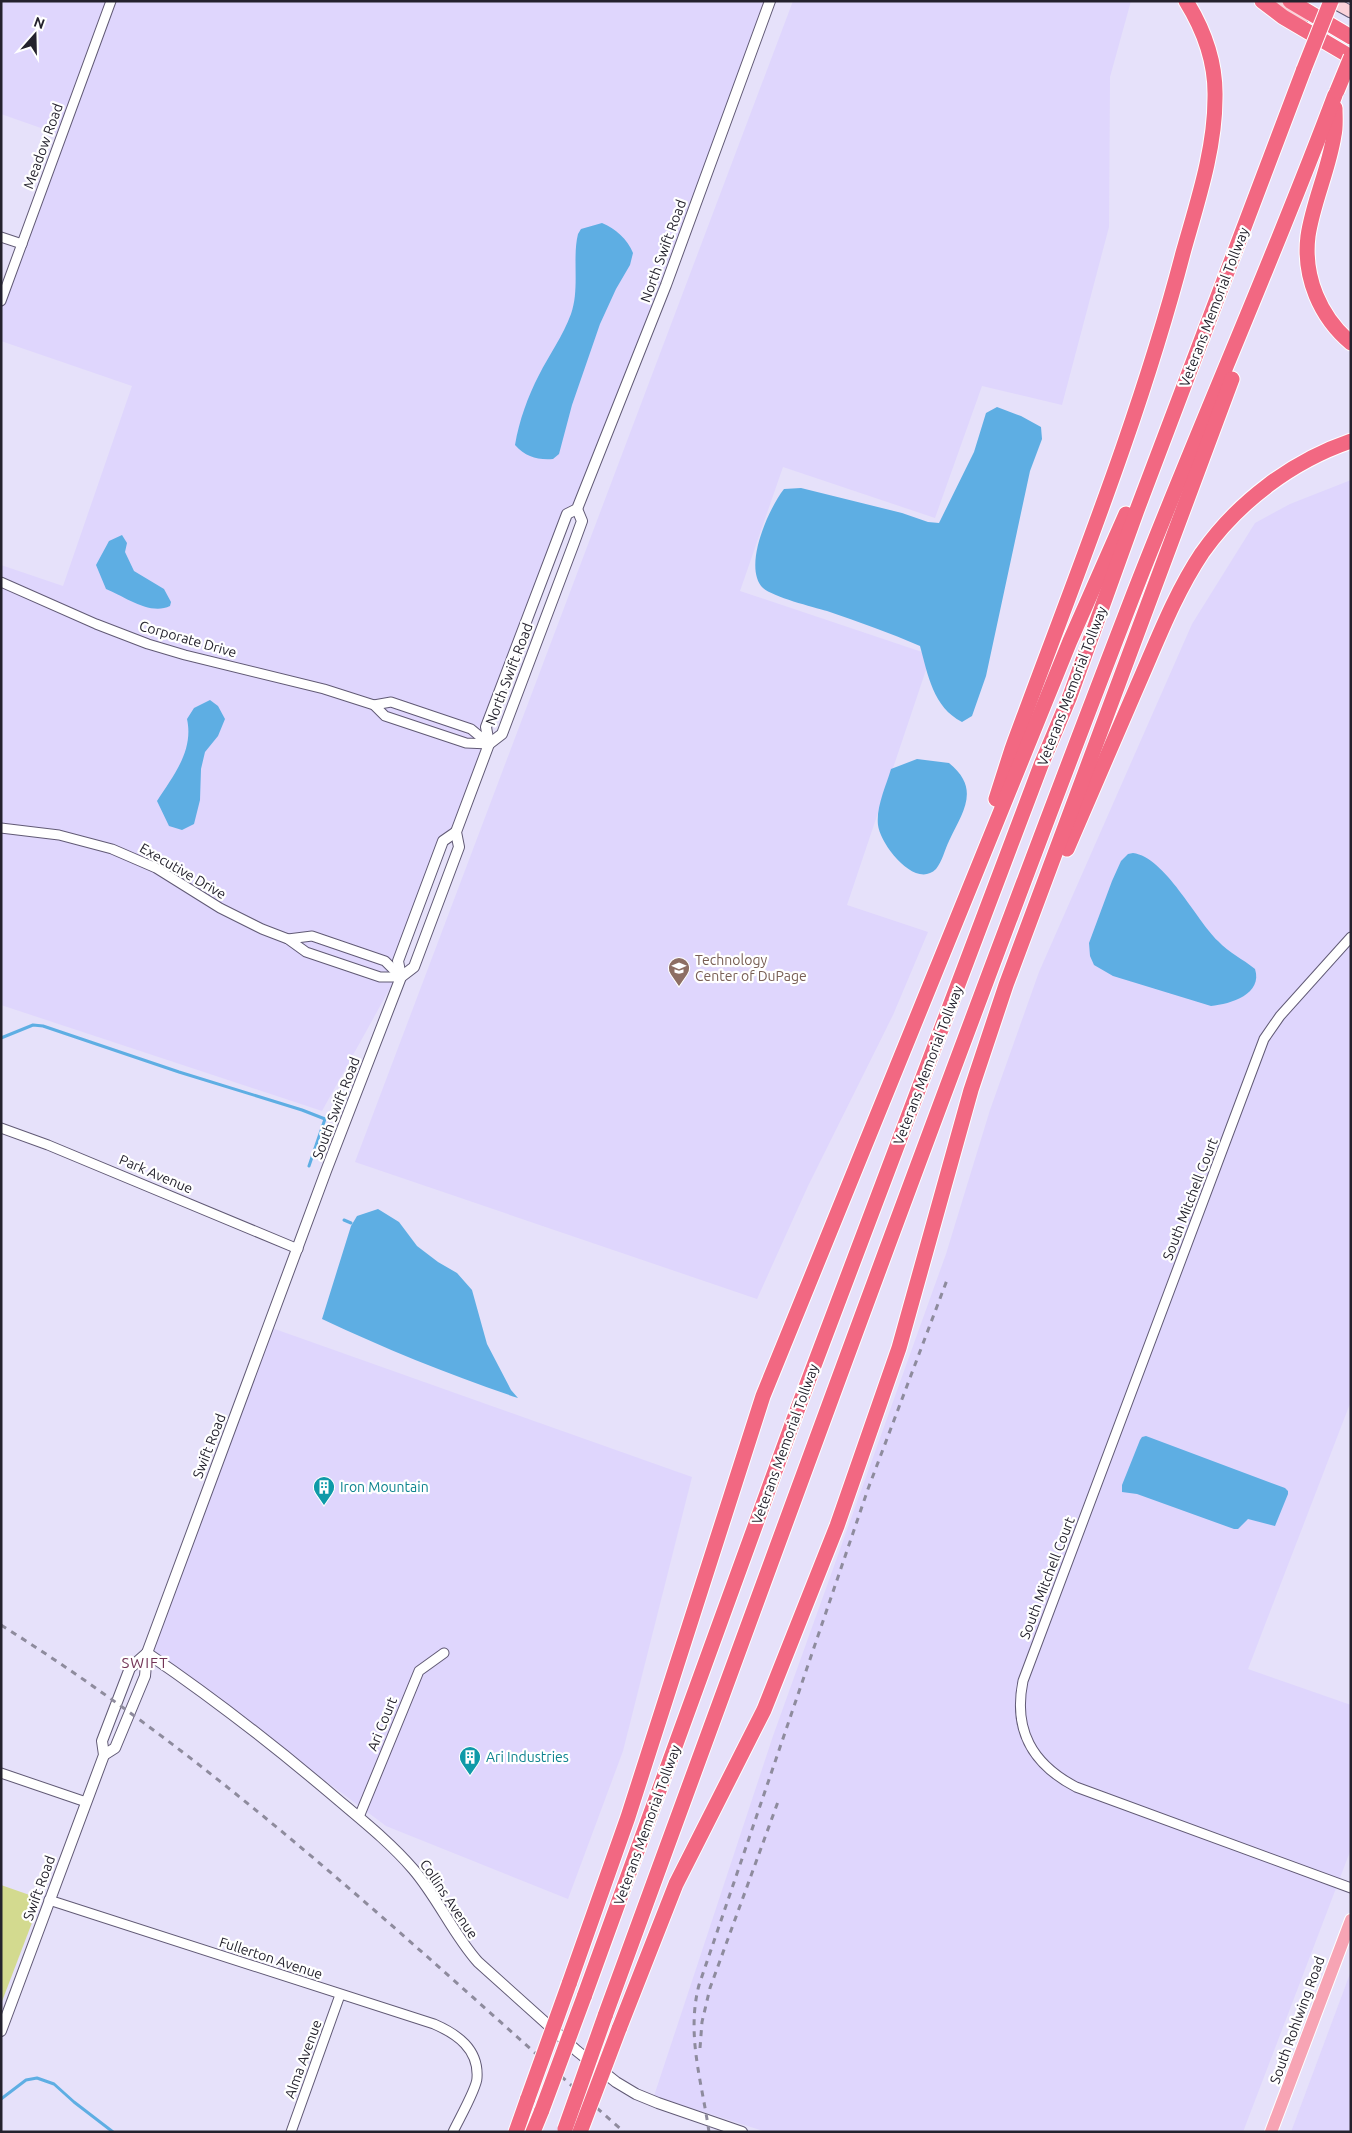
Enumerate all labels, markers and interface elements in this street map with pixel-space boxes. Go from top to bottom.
north arrow [10,10,60,60]
text: N [32,13,47,32]
street label: Meadow Road [20,101,66,191]
street label: North Swift Road [637,197,689,305]
street label: Veterans Memorial Tollway [1176,225,1252,389]
street label: Veterans Memorial Tollway [1034,604,1110,768]
street label: Corporate Drive [138,617,238,661]
street label: North Swift Road [482,621,536,727]
street label: Executive Drive [137,840,229,902]
place label: Technology Center of DuPage [695,952,807,984]
school or university icon: Technology Center of DuPage [667,956,691,987]
street label: Veterans Memorial Tollway [890,983,966,1147]
street label: South Swift Road [309,1055,363,1161]
street label: South Mitchell Court [1159,1135,1221,1262]
street label: Park Avenue [117,1151,195,1197]
street label: Veterans Memorial Tollway [749,1361,822,1526]
street label: Swift Road [189,1411,229,1481]
building icon: Iron Mountain [312,1475,336,1506]
place label: Iron Mountain [340,1479,429,1495]
street label: South Mitchell Court [1016,1514,1078,1641]
district label: SWIFT [121,1654,169,1671]
street label: Ari Court [364,1694,400,1753]
street label: Veterans Memorial Tollway [611,1742,684,1907]
building icon: Ari Industries [458,1745,482,1776]
place label: Ari Industries [486,1749,569,1765]
street label: Swift Road [20,1853,58,1923]
street label: Collins Avenue [417,1856,481,1942]
street label: Fullerton Avenue [217,1934,325,1982]
street label: South Rohlwing Road [1266,1954,1328,2086]
street label: Alma Avenue [281,2018,325,2100]

